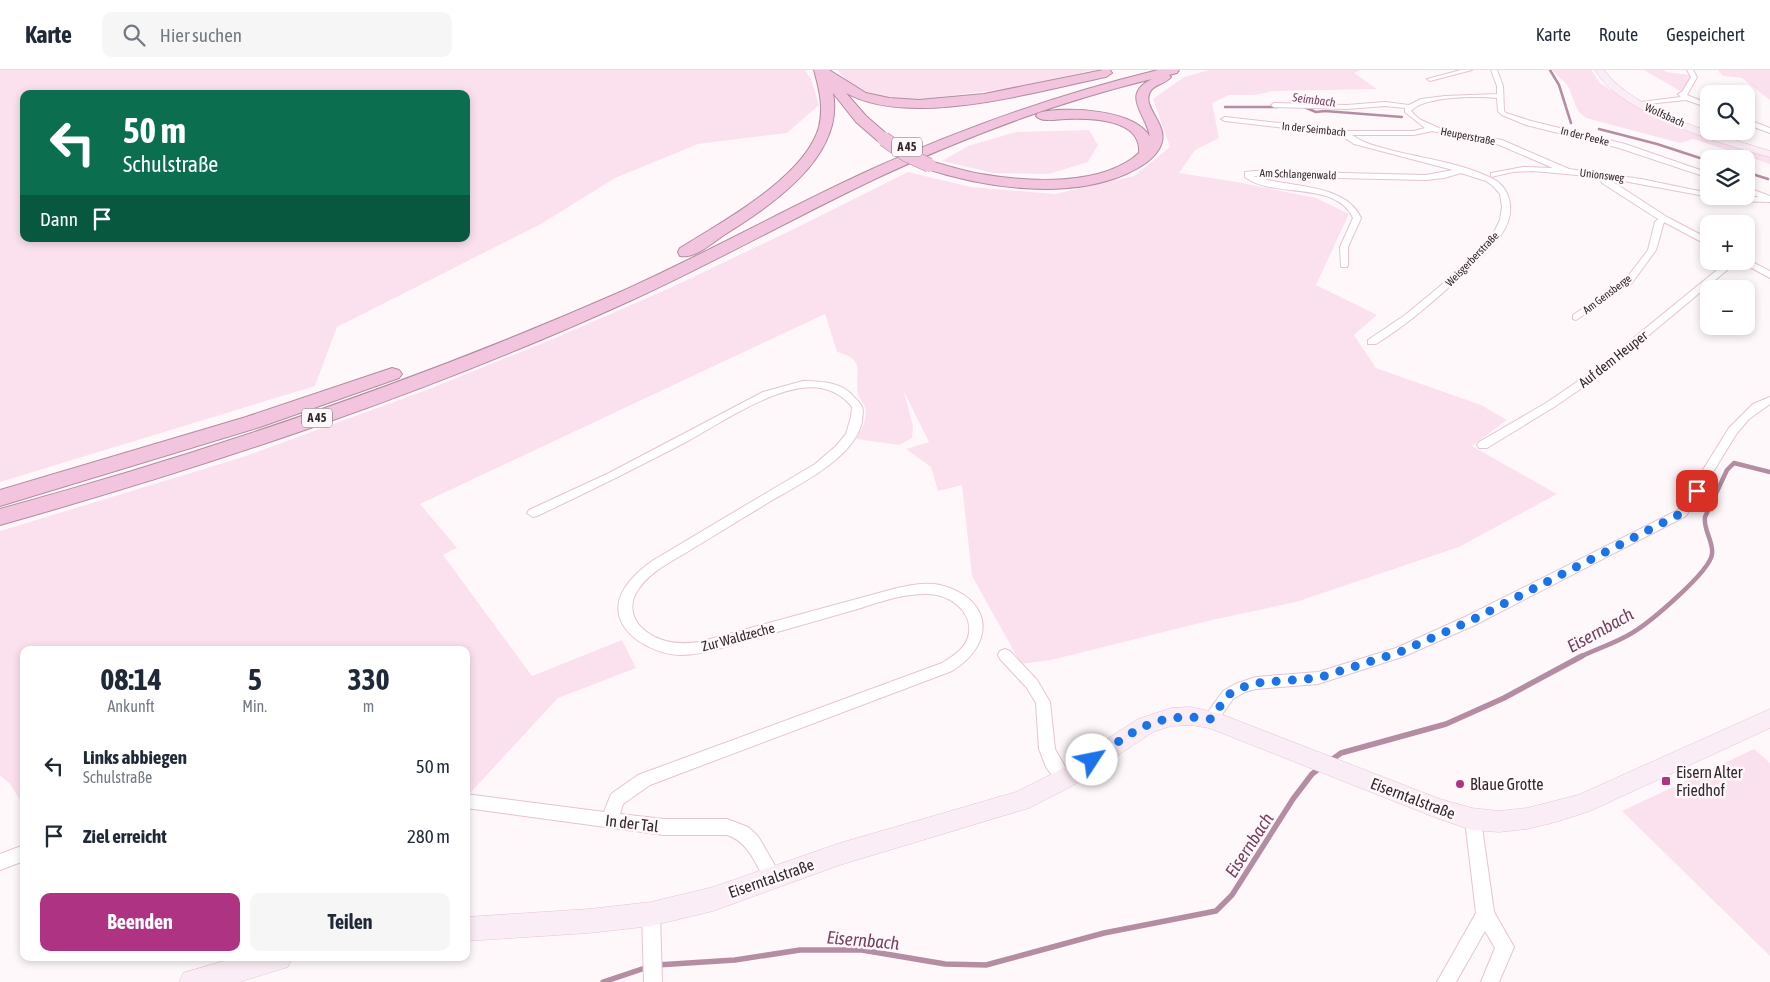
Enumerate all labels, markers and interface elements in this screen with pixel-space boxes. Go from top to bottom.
search box [102,12,452,57]
text: Karte [25,21,72,48]
icon: search [120,21,148,49]
text: Hier suchen [160,24,242,46]
text: Karte [1536,24,1571,45]
text: Route [1599,24,1638,45]
text: Gespeichert [1666,24,1745,45]
map controls [1700,85,1755,335]
button: search [1700,85,1755,140]
water label: Seimbach [1291,90,1337,110]
street label: Wolfsbach [1643,101,1687,129]
icon: left [40,110,105,175]
text: 50 m [123,110,186,150]
street label: In der Seimbach [1281,120,1347,138]
street label: In der Peeke [1560,124,1610,148]
street label: Heuperstraße [1440,125,1496,147]
road number: A 45 [892,138,922,156]
button: layers [1700,150,1755,205]
text: Schulstraße [123,151,218,177]
street label: Unionsweg [1579,166,1625,184]
street label: Am Schlangenwald [1259,167,1337,181]
icon: arrive [88,205,116,233]
text: Dann [40,208,78,230]
button: + [1700,215,1755,270]
street label: Weisgerberstraße [1443,229,1501,289]
street label: Am Gensberge [1580,272,1634,316]
button: − [1700,280,1755,335]
street label: Auf dem Heuper [1575,327,1651,391]
road number: A 45 [302,408,332,428]
pin [1676,470,1718,512]
icon: arrive [1683,477,1711,505]
water label: Eisernbach [1563,603,1637,657]
street label: Zur Waldzeche [700,620,776,654]
text: 08:14 [100,662,162,696]
text: 5 [248,662,262,696]
text: 330 [347,662,390,696]
text: Ankunft [108,697,155,715]
text: Min. [242,697,267,715]
text: m [363,697,374,715]
position arrow [1065,733,1117,785]
text: Links abbiegen [83,746,187,768]
icon: left [40,752,68,780]
text: 50 m [416,755,450,777]
place label: Eisern Alter Friedhof [1676,763,1743,799]
text: Schulstraße [83,768,152,786]
street label: Eiserntalstraße [1368,774,1458,822]
place label: Blaue Grotte [1470,775,1544,793]
marker: Eisern Alter Friedhof [1660,775,1672,787]
marker: Blaue Grotte [1454,778,1466,790]
water label: Eisernbach [1220,809,1278,881]
street label: In der Tal [604,811,660,835]
icon: arrive [40,822,68,850]
text: Ziel erreicht [83,825,167,847]
text: 280 m [407,825,450,847]
street label: Eiserntalstraße [726,855,816,901]
button: Beenden [40,893,240,951]
button: Teilen [250,893,450,951]
water label: Eisernbach [826,926,900,954]

